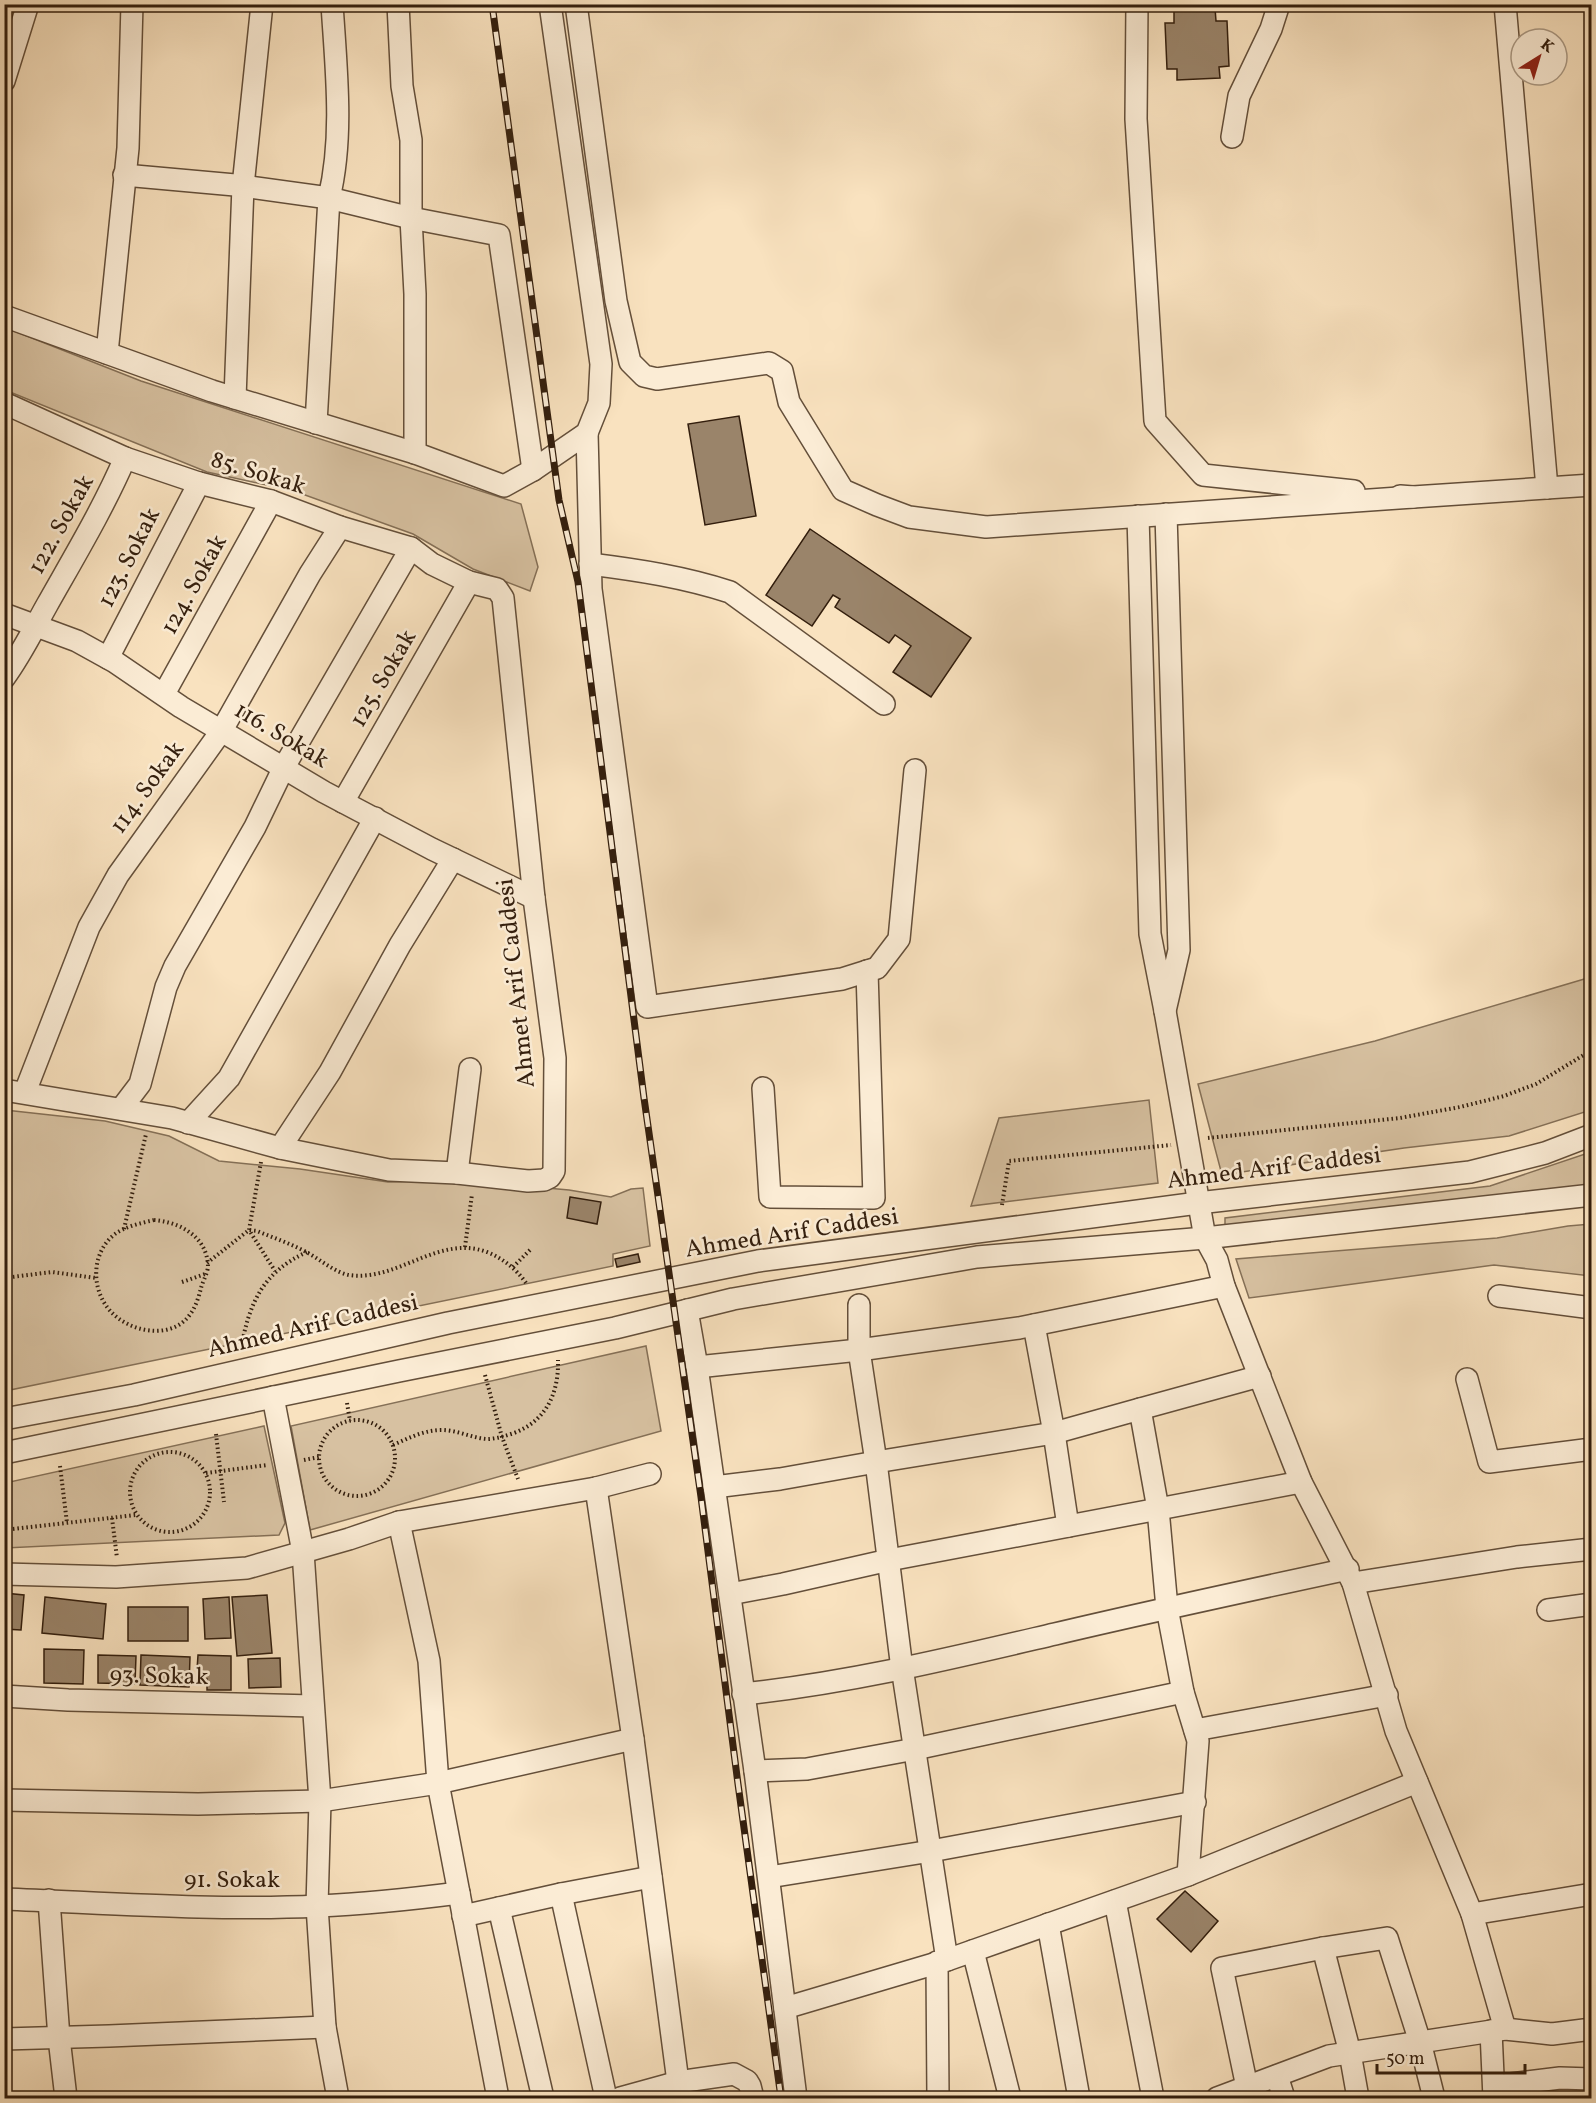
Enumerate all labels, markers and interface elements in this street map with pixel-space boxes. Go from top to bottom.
north arrow [1509,27,1569,87]
text: K [1536,34,1558,59]
street label: 85. Sokak [206,443,310,505]
street label: 122. Sokak [21,469,103,581]
street label: 123. Sokak [90,502,170,614]
street label: 124. Sokak [153,529,237,641]
street label: 125. Sokak [342,624,426,734]
street label: 116. Sokak [227,694,335,778]
street label: 114. Sokak [103,735,193,841]
street label: Ahmet Arif Caddesi [489,877,545,1089]
street label: Ahmed Arif Caddesi [1165,1139,1383,1199]
street label: Ahmed Arif Caddesi [683,1200,901,1268]
street label: Ahmed Arif Caddesi [204,1286,422,1368]
street label: 93. Sokak [109,1659,209,1695]
street label: 91. Sokak [184,1864,280,1898]
scale bar [1377,2037,1526,2075]
text: 50 m [1386,2047,1425,2072]

